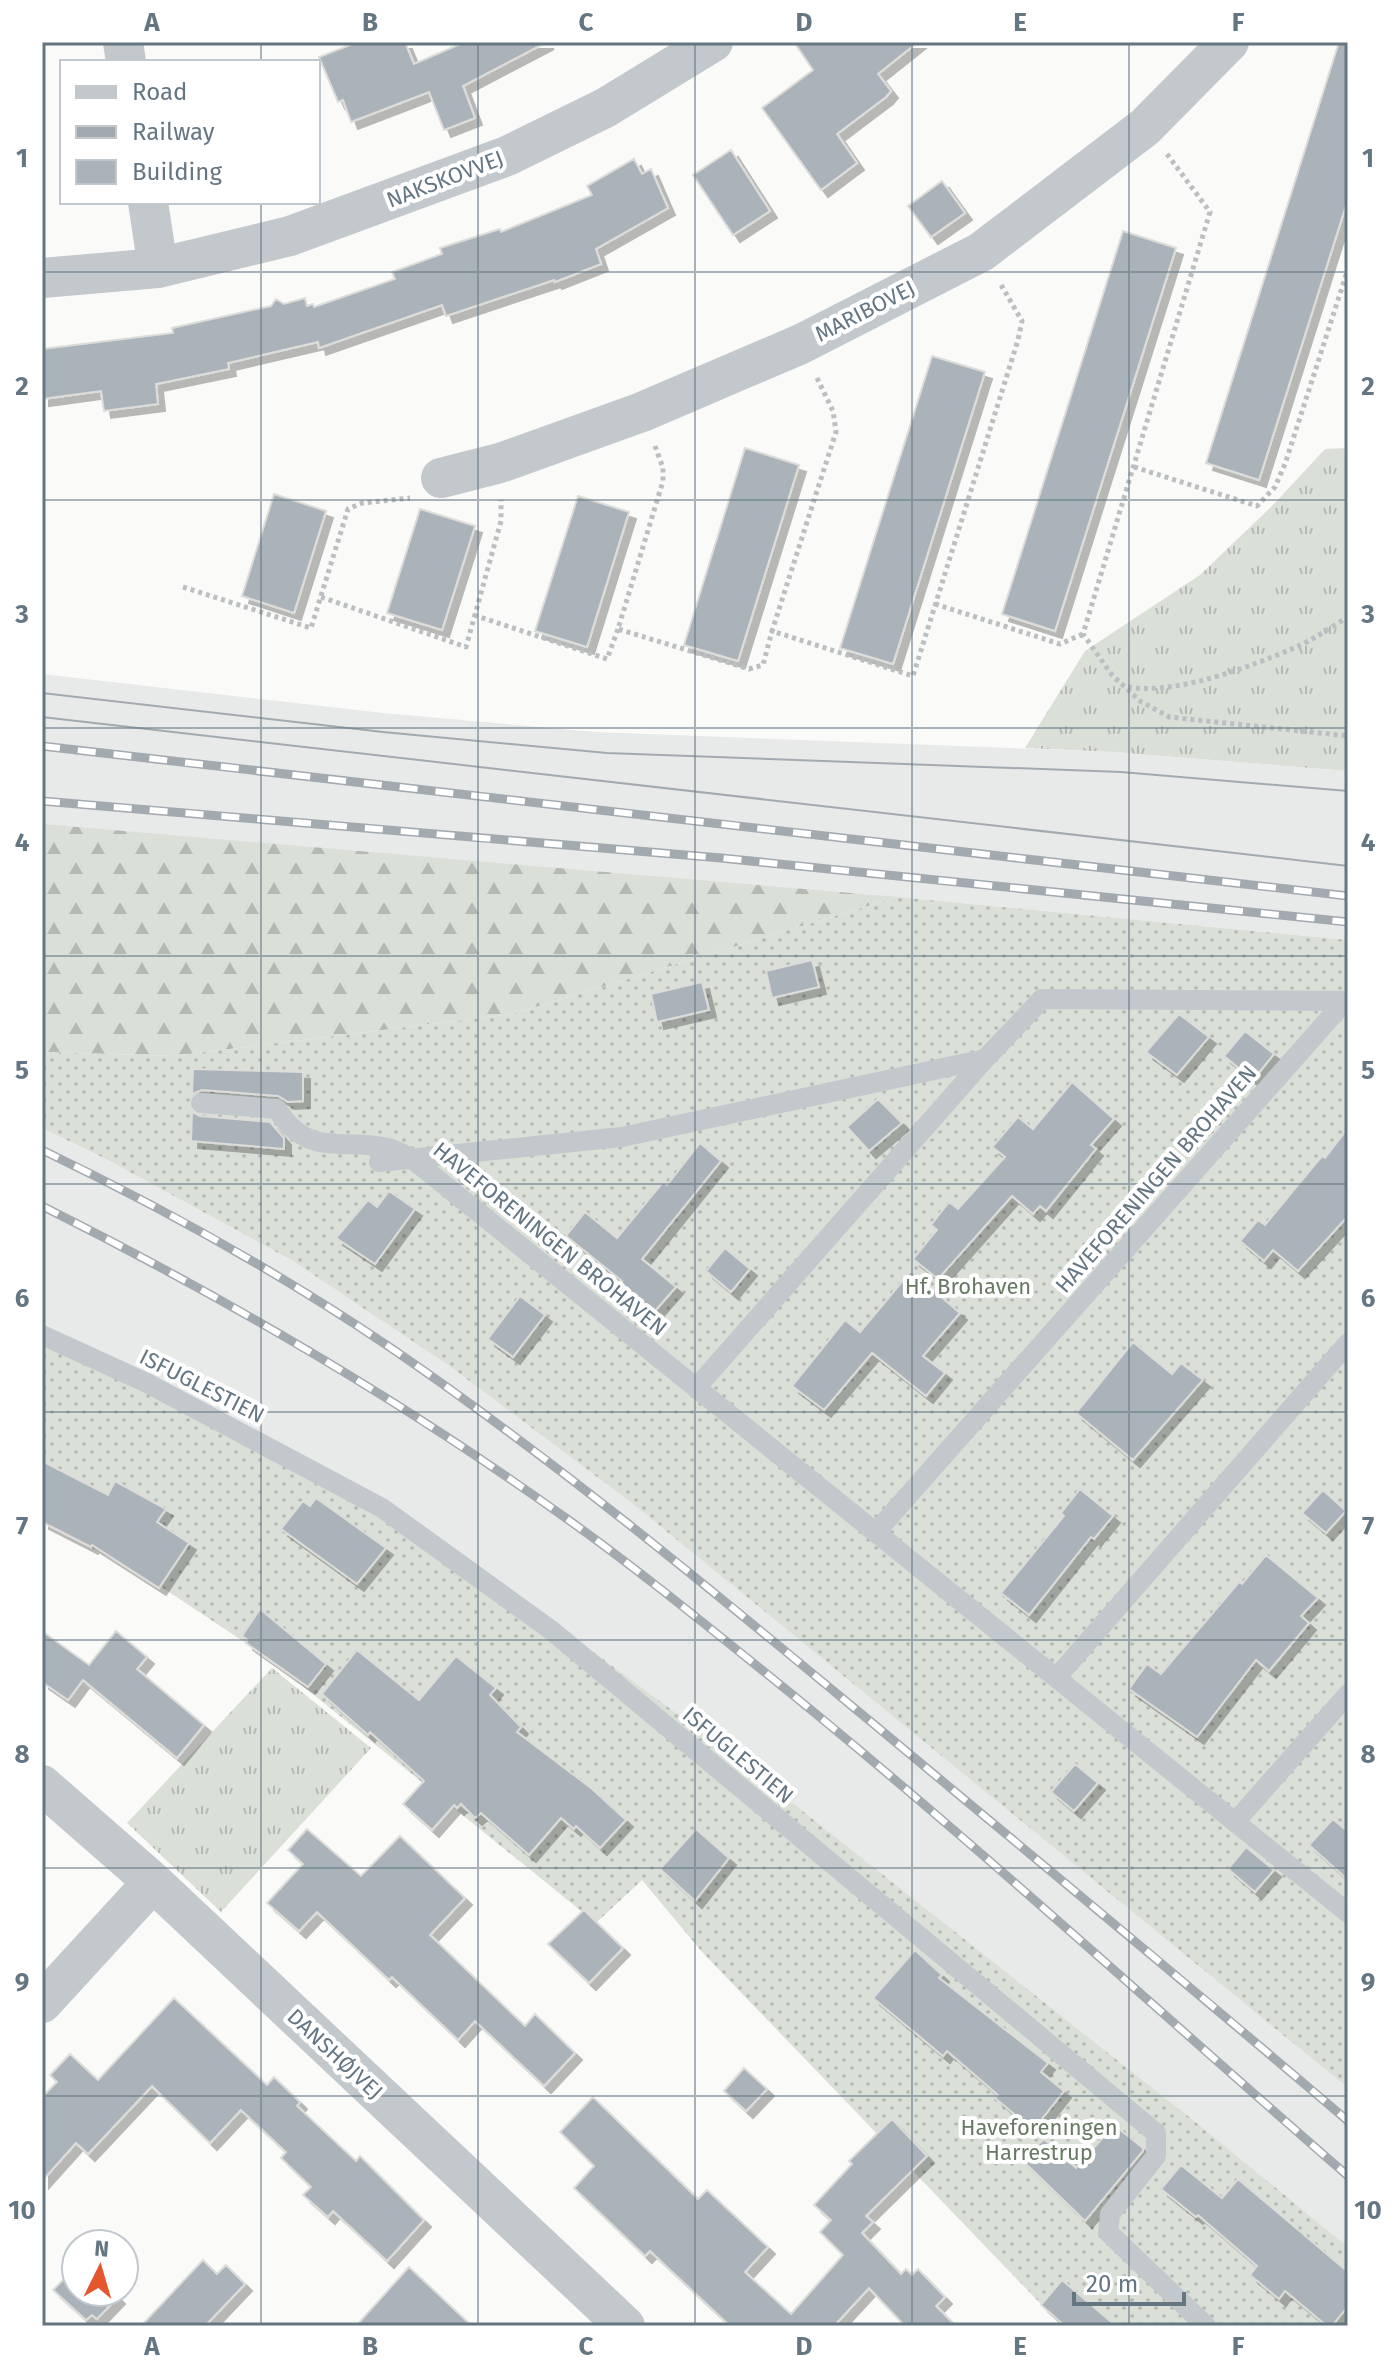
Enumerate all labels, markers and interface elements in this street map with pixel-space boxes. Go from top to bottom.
text: A [143,7,160,38]
text: B [362,7,378,38]
text: C [579,7,594,38]
text: D [796,7,813,38]
text: E [1013,7,1027,38]
text: F [1232,7,1245,38]
legend [60,60,320,204]
text: Road [132,78,187,106]
text: Railway [132,118,215,146]
text: 1 [16,143,28,174]
text: 1 [1362,143,1374,174]
street label: NAKSKOVVEJ [383,144,507,214]
text: Building [132,158,222,186]
street label: MARIBOVEJ [810,274,920,348]
text: 2 [15,371,29,402]
text: 2 [1361,371,1375,402]
text: 3 [14,599,29,630]
text: 3 [1360,599,1375,630]
text: 4 [15,827,30,858]
text: 4 [1361,827,1376,858]
text: 5 [15,1055,29,1086]
text: 5 [1361,1055,1375,1086]
street label: HAVEFORENINGEN BROHAVEN [1050,1060,1262,1298]
street label: HAVEFORENINGEN BROHAVEN [428,1136,672,1342]
park label: Hf. Brohaven [905,1273,1031,1300]
text: 6 [15,1283,30,1314]
text: 6 [1361,1283,1376,1314]
street label: ISFUGLESTIEN [135,1343,269,1429]
text: 7 [16,1511,28,1542]
text: 7 [1362,1511,1374,1542]
street label: ISFUGLESTIEN [677,1701,799,1809]
text: 8 [14,1739,30,1770]
text: 8 [1360,1739,1376,1770]
text: 9 [15,1967,29,1998]
text: 9 [1361,1967,1375,1998]
street label: DANSHØJVEJ [282,2003,388,2105]
park label: Haveforeningen Harrestrup [960,2114,1118,2166]
text: 10 [8,2195,36,2226]
text: 10 [1354,2195,1382,2226]
north arrow [60,2228,140,2308]
text: N [93,2234,110,2263]
scale bar [1074,2256,1184,2306]
text: 20 m [1086,2270,1138,2298]
text: A [143,2331,160,2362]
text: B [362,2331,378,2362]
text: C [579,2331,594,2362]
text: D [796,2331,813,2362]
text: E [1013,2331,1027,2362]
text: F [1232,2331,1245,2362]

